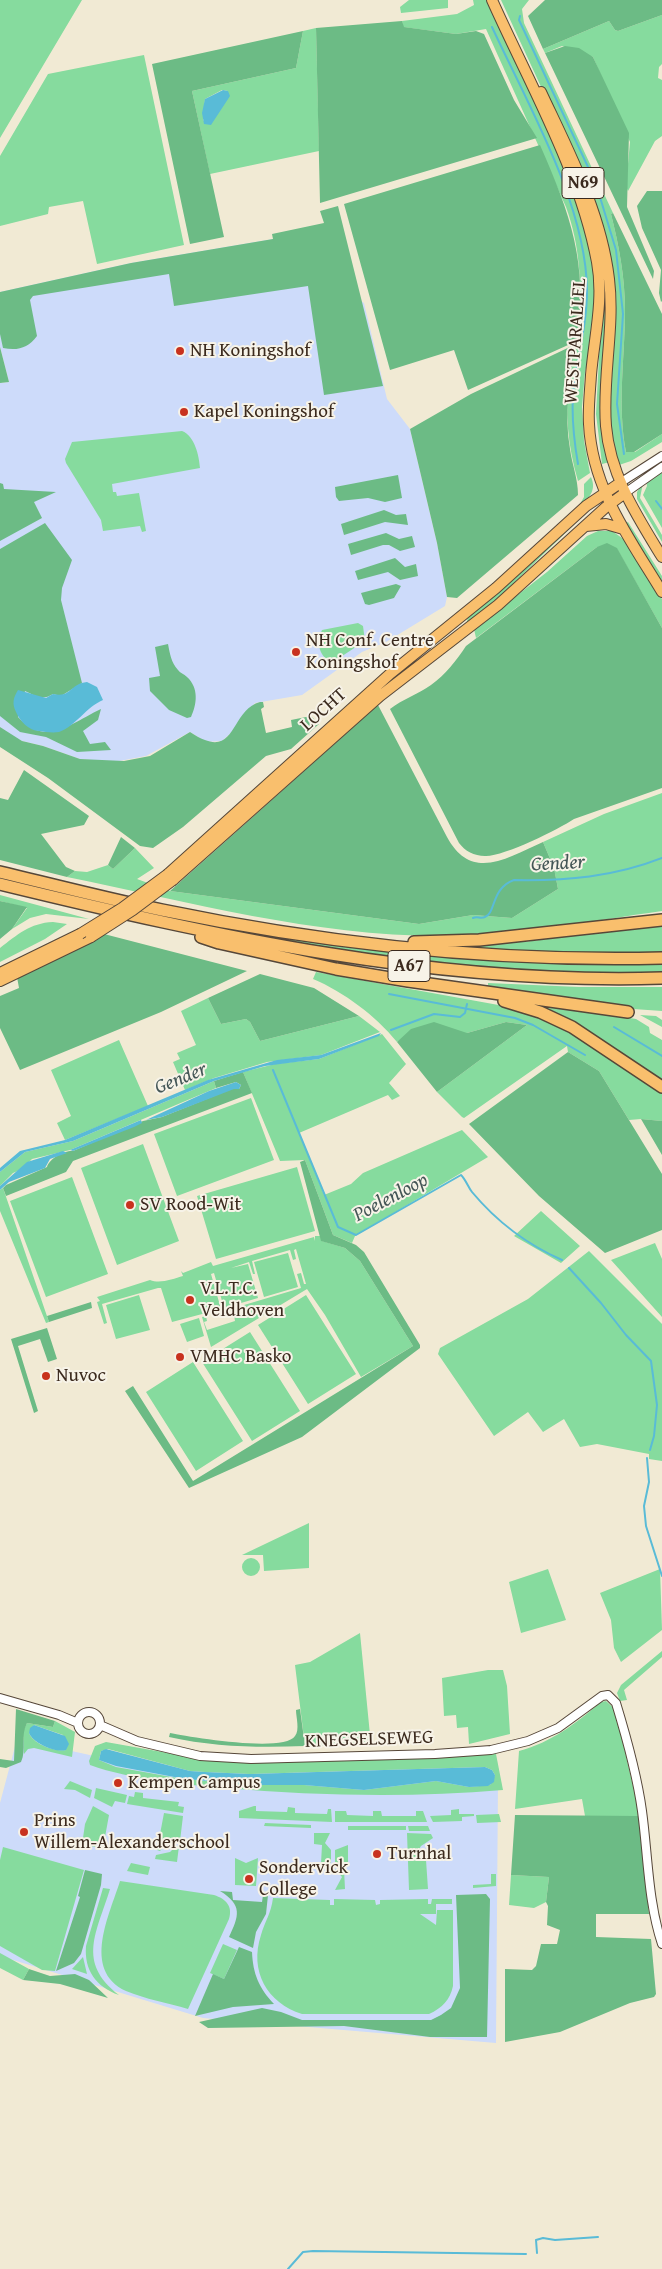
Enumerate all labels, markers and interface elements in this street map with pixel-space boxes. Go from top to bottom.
road number: N69 [562,168,604,198]
street label: WESTPARALLEL [560,277,592,405]
place label: NH Koningshof [190,340,310,362]
marker: NH Koningshof [174,345,186,357]
place label: Kapel Koningshof [194,401,334,423]
marker: Kapel Koningshof [178,406,190,418]
place label: NH Conf. Centre Koningshof [306,630,434,674]
marker: NH Conf. Centre Koningshof [290,646,302,658]
street label: LOCHT [296,683,352,737]
water label: Gender [530,851,586,877]
road number: A67 [388,950,430,981]
water label: Gender [152,1058,210,1100]
water label: Poelenloop [350,1168,432,1228]
place label: SV Rood-Wit [140,1194,241,1216]
marker: SV Rood-Wit [124,1199,136,1211]
place label: V.L.T.C. Veldhoven [200,1278,284,1322]
marker: V.L.T.C. Veldhoven [184,1294,196,1306]
place label: VMHC Basko [190,1346,291,1368]
marker: VMHC Basko [174,1351,186,1363]
place label: Nuvoc [56,1365,106,1387]
marker: Nuvoc [40,1370,52,1382]
street label: KNEGSELSEWEG [304,1726,434,1754]
place label: Kempen Campus [128,1772,261,1794]
marker: Kempen Campus [112,1777,124,1789]
place label: Prins Willem-Alexanderschool [34,1810,230,1854]
marker: Prins Willem-Alexanderschool [18,1826,30,1838]
place label: Turnhal [387,1843,451,1865]
marker: Turnhal [371,1848,383,1860]
place label: Sondervick College [259,1857,348,1901]
marker: Sondervick College [243,1873,255,1885]

